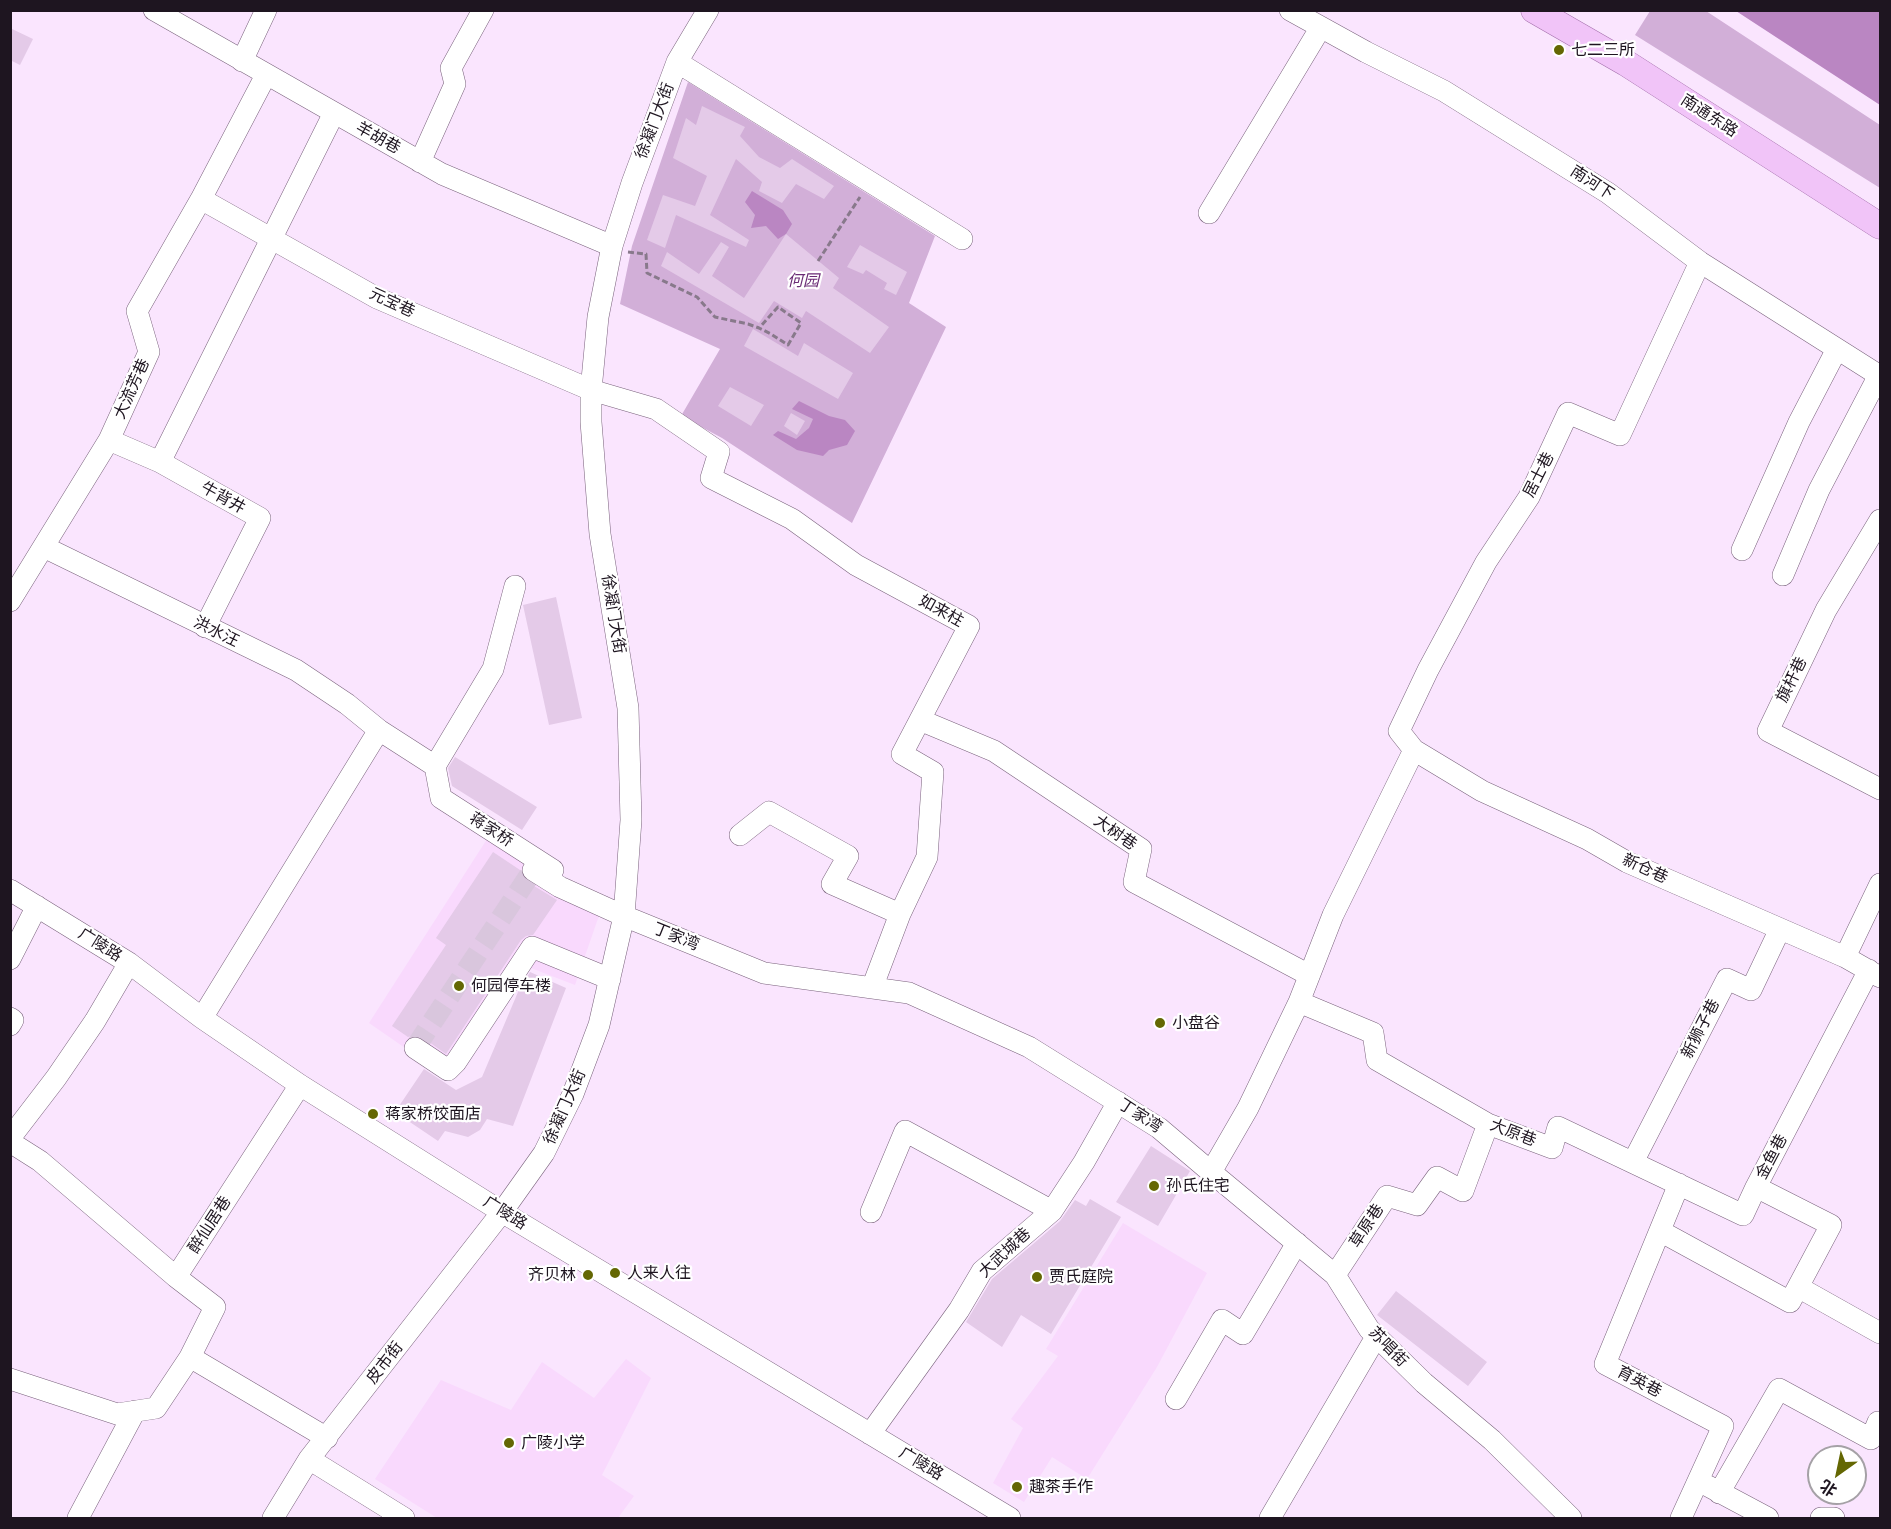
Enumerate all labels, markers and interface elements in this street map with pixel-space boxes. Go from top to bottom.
place label: 七二三所 [1571,40,1635,60]
marker: 七二三所 [1552,43,1566,57]
street label: 徐凝门大街 [632,80,678,162]
street label: 南通东路 [1677,91,1741,141]
street label: 羊胡巷 [352,118,404,158]
street label: 南河下 [1567,162,1617,204]
park label: 何园 [787,271,819,291]
street label: 元宝巷 [366,284,418,322]
street label: 大流芳巷 [110,356,154,422]
street label: 居士巷 [1520,449,1558,501]
street label: 牛背井 [197,478,249,518]
street label: 徐凝门大街 [597,573,629,655]
street label: 如来柱 [915,591,967,631]
street label: 洪水汪 [190,613,242,651]
street label: 旗杆巷 [1773,654,1811,706]
street label: 蒋家桥 [466,809,516,851]
street label: 大树巷 [1090,811,1140,855]
street label: 新仓巷 [1619,850,1671,888]
street label: 丁家湾 [650,919,702,955]
street label: 广陵路 [75,924,125,966]
place label: 何园停车楼 [471,976,551,996]
marker: 何园停车楼 [452,979,466,993]
street label: 新狮子巷 [1678,996,1724,1062]
place label: 小盘谷 [1172,1013,1220,1033]
marker: 小盘谷 [1153,1016,1167,1030]
street label: 徐凝门大街 [540,1067,590,1147]
street label: 丁家湾 [1115,1095,1165,1137]
place label: 蒋家桥饺面店 [385,1104,481,1124]
marker: 蒋家桥饺面店 [366,1107,380,1121]
street label: 大原巷 [1487,1115,1539,1151]
street label: 金鱼巷 [1752,1131,1792,1183]
place label: 孙氏住宅 [1166,1176,1230,1196]
marker: 孙氏住宅 [1147,1179,1161,1193]
street label: 广陵路 [480,1192,530,1234]
street label: 醉仙居巷 [185,1193,235,1257]
street label: 草原巷 [1346,1201,1388,1251]
street label: 大武城巷 [975,1224,1035,1282]
place label: 人来人往 [627,1263,691,1283]
place label: 齐贝林 [528,1265,576,1285]
marker: 人来人往 [608,1266,622,1280]
place label: 贾氏庭院 [1049,1267,1113,1287]
marker: 齐贝林 [581,1268,595,1282]
marker: 贾氏庭院 [1030,1270,1044,1284]
street label: 苏唱街 [1364,1323,1412,1371]
street label: 皮市街 [363,1338,407,1388]
street label: 育英巷 [1613,1362,1665,1402]
place label: 广陵小学 [521,1433,585,1453]
marker: 广陵小学 [502,1436,516,1450]
street label: 广陵路 [895,1443,947,1485]
north arrow [1807,1445,1867,1505]
text: 北 [1816,1476,1840,1501]
place label: 趣茶手作 [1029,1477,1093,1497]
marker: 趣茶手作 [1010,1480,1024,1494]

